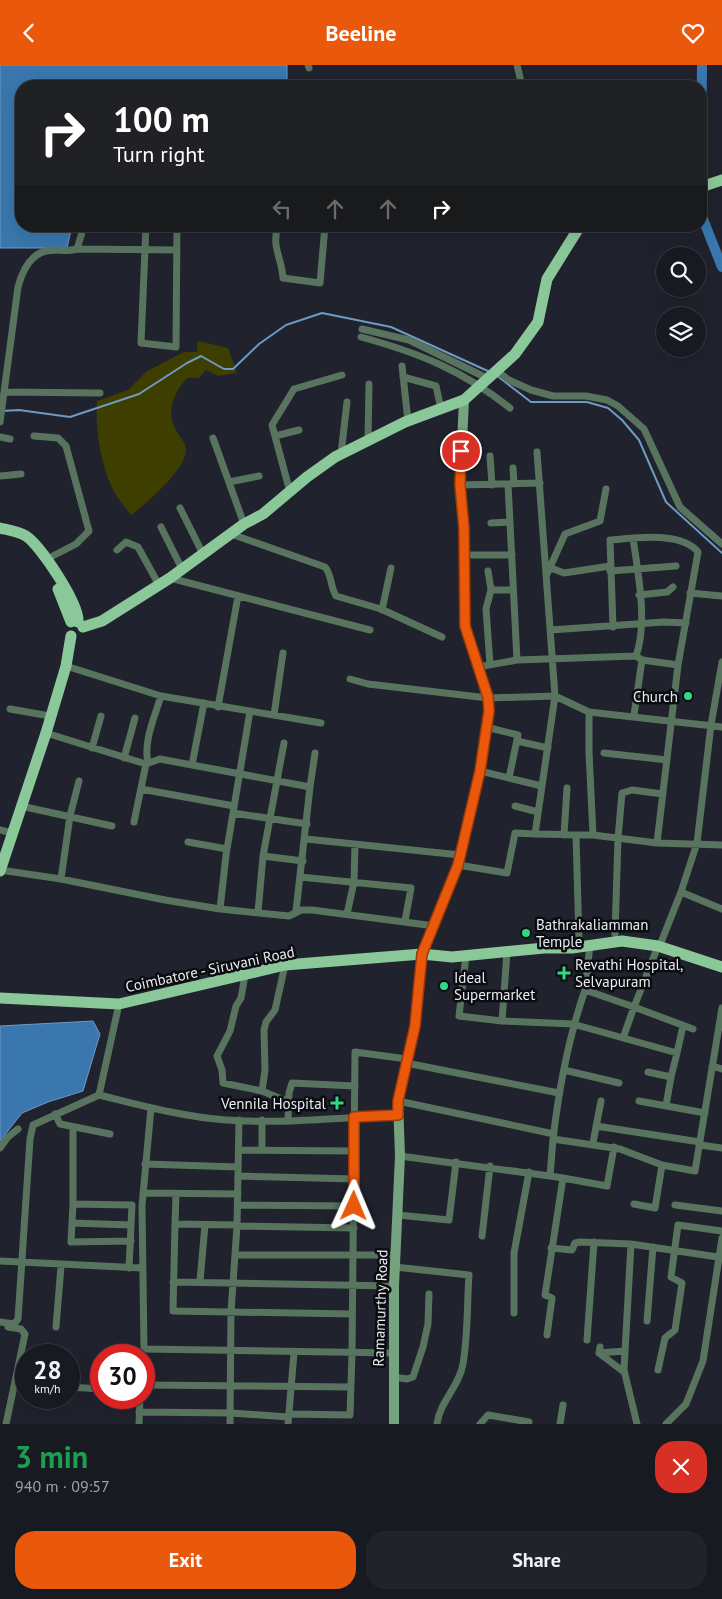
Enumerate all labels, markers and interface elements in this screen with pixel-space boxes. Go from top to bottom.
icon: back [15,19,43,47]
text: Beeline [326,19,396,47]
icon: heart [679,19,707,47]
text: 100 m [113,96,210,142]
icon: right [30,100,95,165]
text: Turn right [113,140,205,168]
icon: left [268,195,296,223]
icon: ahead [321,195,349,223]
icon: ahead [374,195,402,223]
icon: right [427,195,455,223]
map controls [656,247,706,357]
button: search [656,247,706,297]
button: layers [656,307,706,357]
pin [440,430,482,472]
icon: arrive [447,437,475,465]
place label: Church [633,687,678,706]
marker: Church [682,690,694,702]
place label: Bathrakaliamman Temple [536,915,649,951]
marker: Bathrakaliamman Temple [520,927,532,939]
street label: Coimbatore - Siruvani Road [124,942,296,996]
place label: Revathi Hospital, Selvapuram [575,955,683,991]
marker: Revathi Hospital, Selvapuram [557,966,571,980]
place label: Ideal Supermarket [454,968,535,1004]
marker: Ideal Supermarket [438,980,450,992]
place label: Vennila Hospital [220,1094,327,1113]
marker: Vennila Hospital [330,1096,344,1110]
position arrow [327,1179,379,1231]
street label: Ramamurthy Road [368,1249,392,1367]
speed limit sign: 30 [90,1344,155,1409]
text: 28 [33,1354,62,1386]
text: km/h [34,1381,61,1396]
text: 3 min [15,1437,88,1476]
button: close [655,1441,707,1493]
text: 940 m · 09:57 [15,1476,110,1496]
button: Exit [15,1531,356,1589]
button: Share [366,1531,707,1589]

